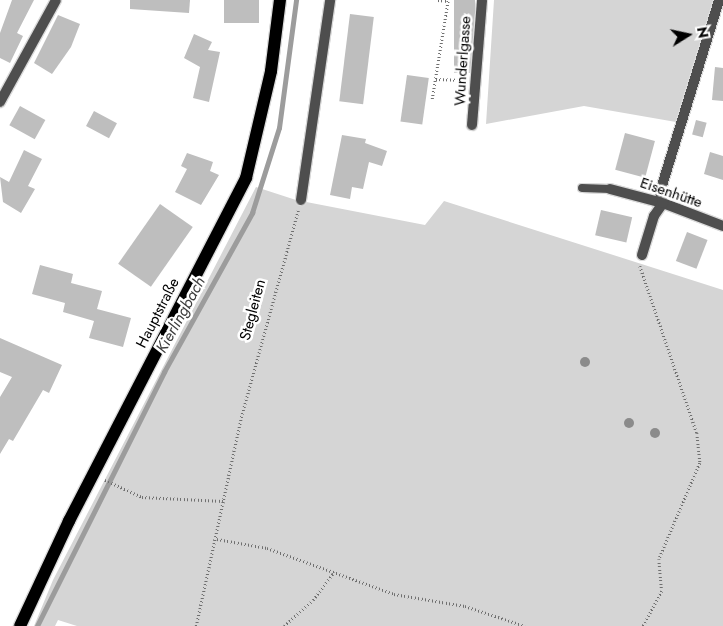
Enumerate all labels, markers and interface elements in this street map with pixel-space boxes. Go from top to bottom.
north arrow [663,10,713,60]
street label: Wunderlgasse [451,15,475,107]
text: N [692,25,714,40]
street label: Eisenhütte [638,174,704,212]
water label: Kierlingbach [152,274,210,356]
street label: Hauptstraße [133,275,183,351]
street label: Stegleiten [236,278,270,342]

